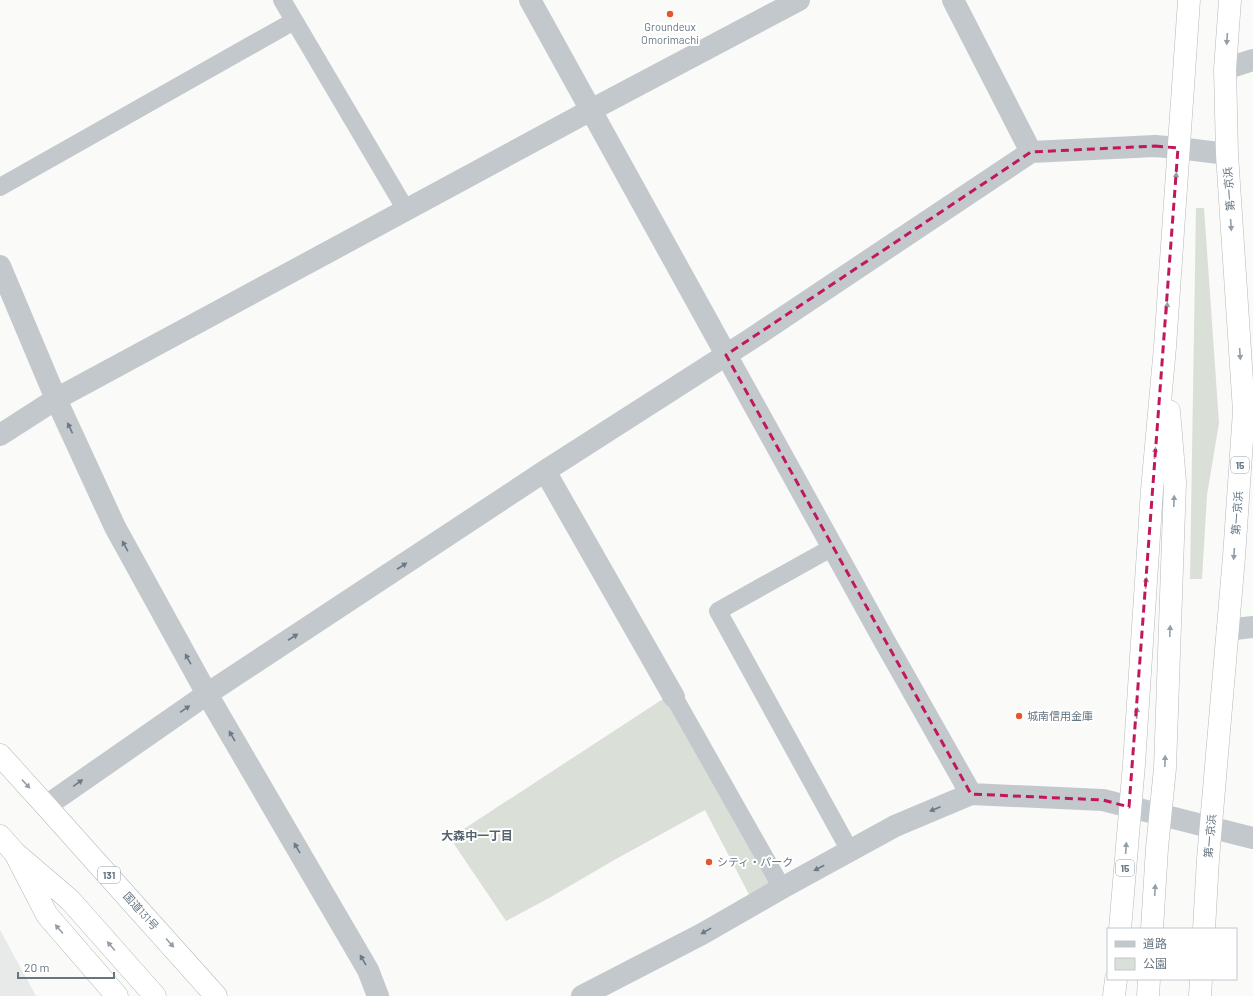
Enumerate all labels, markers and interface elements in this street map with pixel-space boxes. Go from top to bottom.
marker: Groundeux Omorimachi [665,9,675,19]
place label: Groundeux Omorimachi [641,20,699,46]
one-way arrow [1224,33,1231,45]
street label: 第一京浜 [1220,167,1237,211]
one-way arrow [1173,172,1180,184]
one-way arrow [1228,219,1235,231]
one-way arrow [1164,302,1171,314]
one-way arrow [1236,348,1243,360]
one-way arrow [67,423,73,434]
one-way arrow [1152,447,1158,459]
road number: 15 [1231,457,1249,473]
street label: 第一京浜 [1228,491,1245,535]
one-way arrow [1171,494,1177,507]
one-way arrow [122,540,129,552]
one-way arrow [1230,548,1237,560]
one-way arrow [396,562,408,569]
one-way arrow [1142,577,1149,589]
one-way arrow [1166,625,1173,637]
one-way arrow [288,633,298,641]
one-way arrow [185,654,192,665]
one-way arrow [180,705,190,713]
one-way arrow [1134,707,1141,719]
place label: 城南信用金庫 [1027,709,1093,722]
marker: 城南信用金庫 [1014,711,1024,721]
one-way arrow [228,730,235,742]
one-way arrow [1162,755,1169,767]
one-way arrow [22,779,31,789]
one-way arrow [73,779,84,787]
one-way arrow [929,806,941,813]
street label: 第一京浜 [1201,813,1218,858]
district label: 大森中一丁目 [441,828,513,842]
one-way arrow [294,842,301,854]
one-way arrow [1123,842,1130,854]
place label: シティ・パーク [717,855,793,868]
marker: シティ・パーク [704,857,714,867]
road number: 15 [1116,860,1134,876]
one-way arrow [813,865,825,871]
road number: 131 [98,867,120,883]
one-way arrow [1151,884,1158,896]
street label: 国道131号 [121,889,162,932]
one-way arrow [55,924,64,933]
one-way arrow [700,928,712,935]
legend [1107,928,1237,980]
text: 道路 [1143,936,1167,950]
one-way arrow [165,938,174,948]
one-way arrow [106,940,115,951]
scale bar [18,954,114,980]
one-way arrow [359,954,366,966]
text: 公園 [1143,956,1167,970]
text: 20 m [24,960,50,974]

